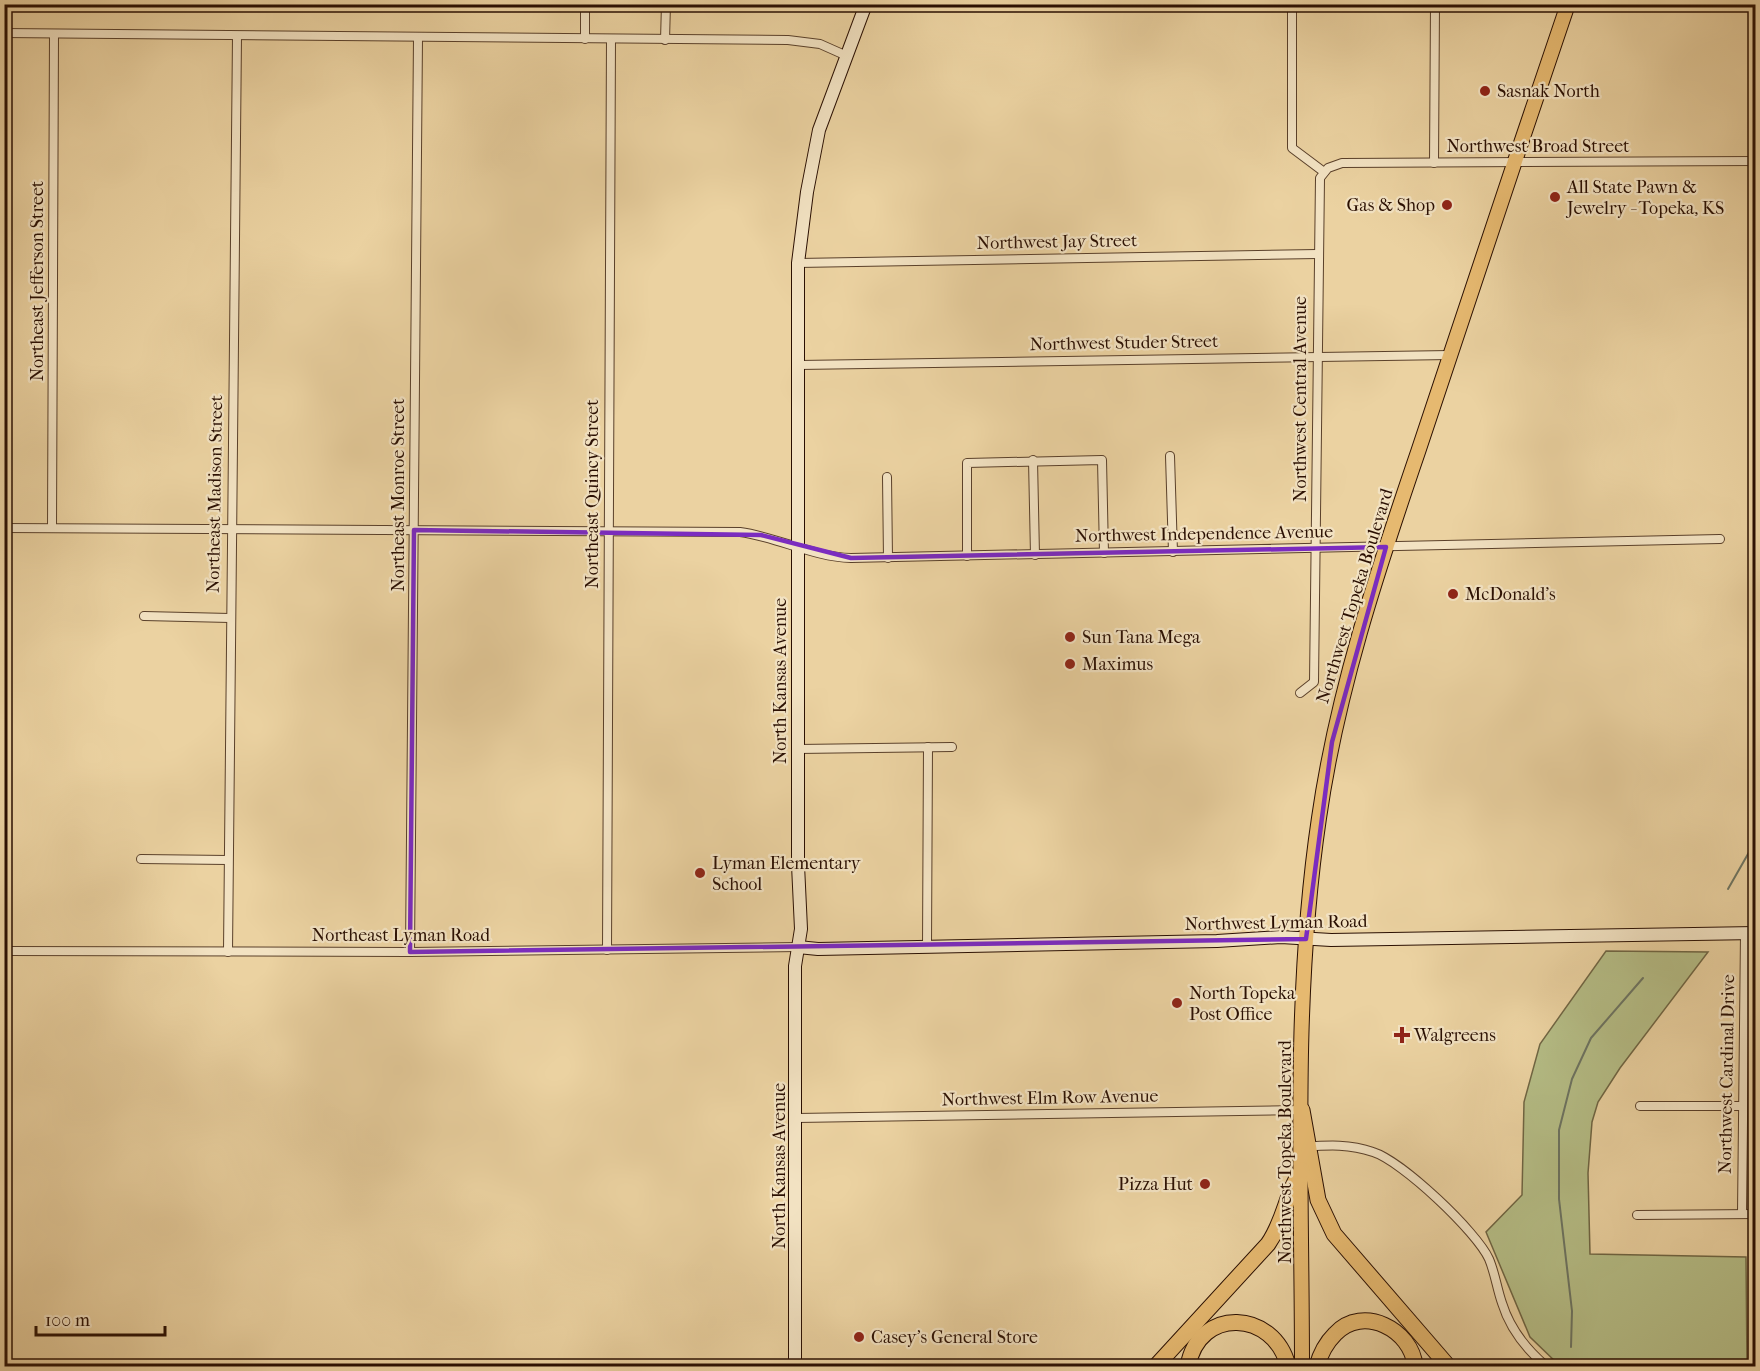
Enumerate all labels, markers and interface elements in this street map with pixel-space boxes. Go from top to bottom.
place label: Sasnak North [1497,81,1600,102]
marker: Sasnak North [1478,84,1492,98]
street label: Northwest Broad Street [1447,136,1630,157]
place label: All State Pawn & Jewelry - Topeka, KS [1565,177,1724,219]
street label: Northeast Jefferson Street [27,180,48,381]
marker: All State Pawn & Jewelry - Topeka, KS [1548,190,1562,204]
place label: Gas & Shop [1347,195,1435,216]
marker: Gas & Shop [1440,198,1454,212]
street label: Northwest Jay Street [977,230,1138,254]
street label: Northwest Central Avenue [1290,296,1311,502]
street label: Northwest Studer Street [1029,331,1219,355]
street label: Northeast Madison Street [203,394,227,593]
street label: Northeast Monroe Street [388,398,409,592]
street label: Northeast Quincy Street [582,399,603,589]
street label: Northwest Topeka Boulevard [1312,486,1398,706]
street label: Northwest Independence Avenue [1075,521,1333,547]
place label: McDonald's [1465,584,1556,605]
marker: McDonald's [1446,587,1460,601]
street label: North Kansas Avenue [770,598,791,764]
place label: Sun Tana Mega [1082,627,1201,648]
marker: Sun Tana Mega [1063,630,1077,644]
place label: Maximus [1082,654,1153,675]
marker: Maximus [1063,657,1077,671]
place label: Lyman Elementary School [712,853,862,895]
marker: Lyman Elementary School [693,866,707,880]
street label: Northwest Lyman Road [1184,911,1368,935]
street label: Northeast Lyman Road [312,925,490,946]
street label: Northwest Cardinal Drive [1715,974,1739,1174]
place label: North Topeka Post Office [1189,983,1296,1025]
marker: North Topeka Post Office [1170,996,1184,1010]
place label: Walgreens [1413,1025,1496,1046]
marker: Walgreens [1395,1028,1409,1042]
street label: Northwest Topeka Boulevard [1275,1040,1296,1264]
street label: North Kansas Avenue [769,1083,790,1249]
street label: Northwest Elm Row Avenue [941,1086,1159,1110]
place label: Pizza Hut [1118,1174,1194,1195]
marker: Pizza Hut [1198,1177,1212,1191]
scale bar [36,1299,165,1337]
text: 100 m [45,1310,90,1331]
place label: Casey's General Store [871,1327,1038,1348]
marker: Casey's General Store [852,1330,866,1344]

